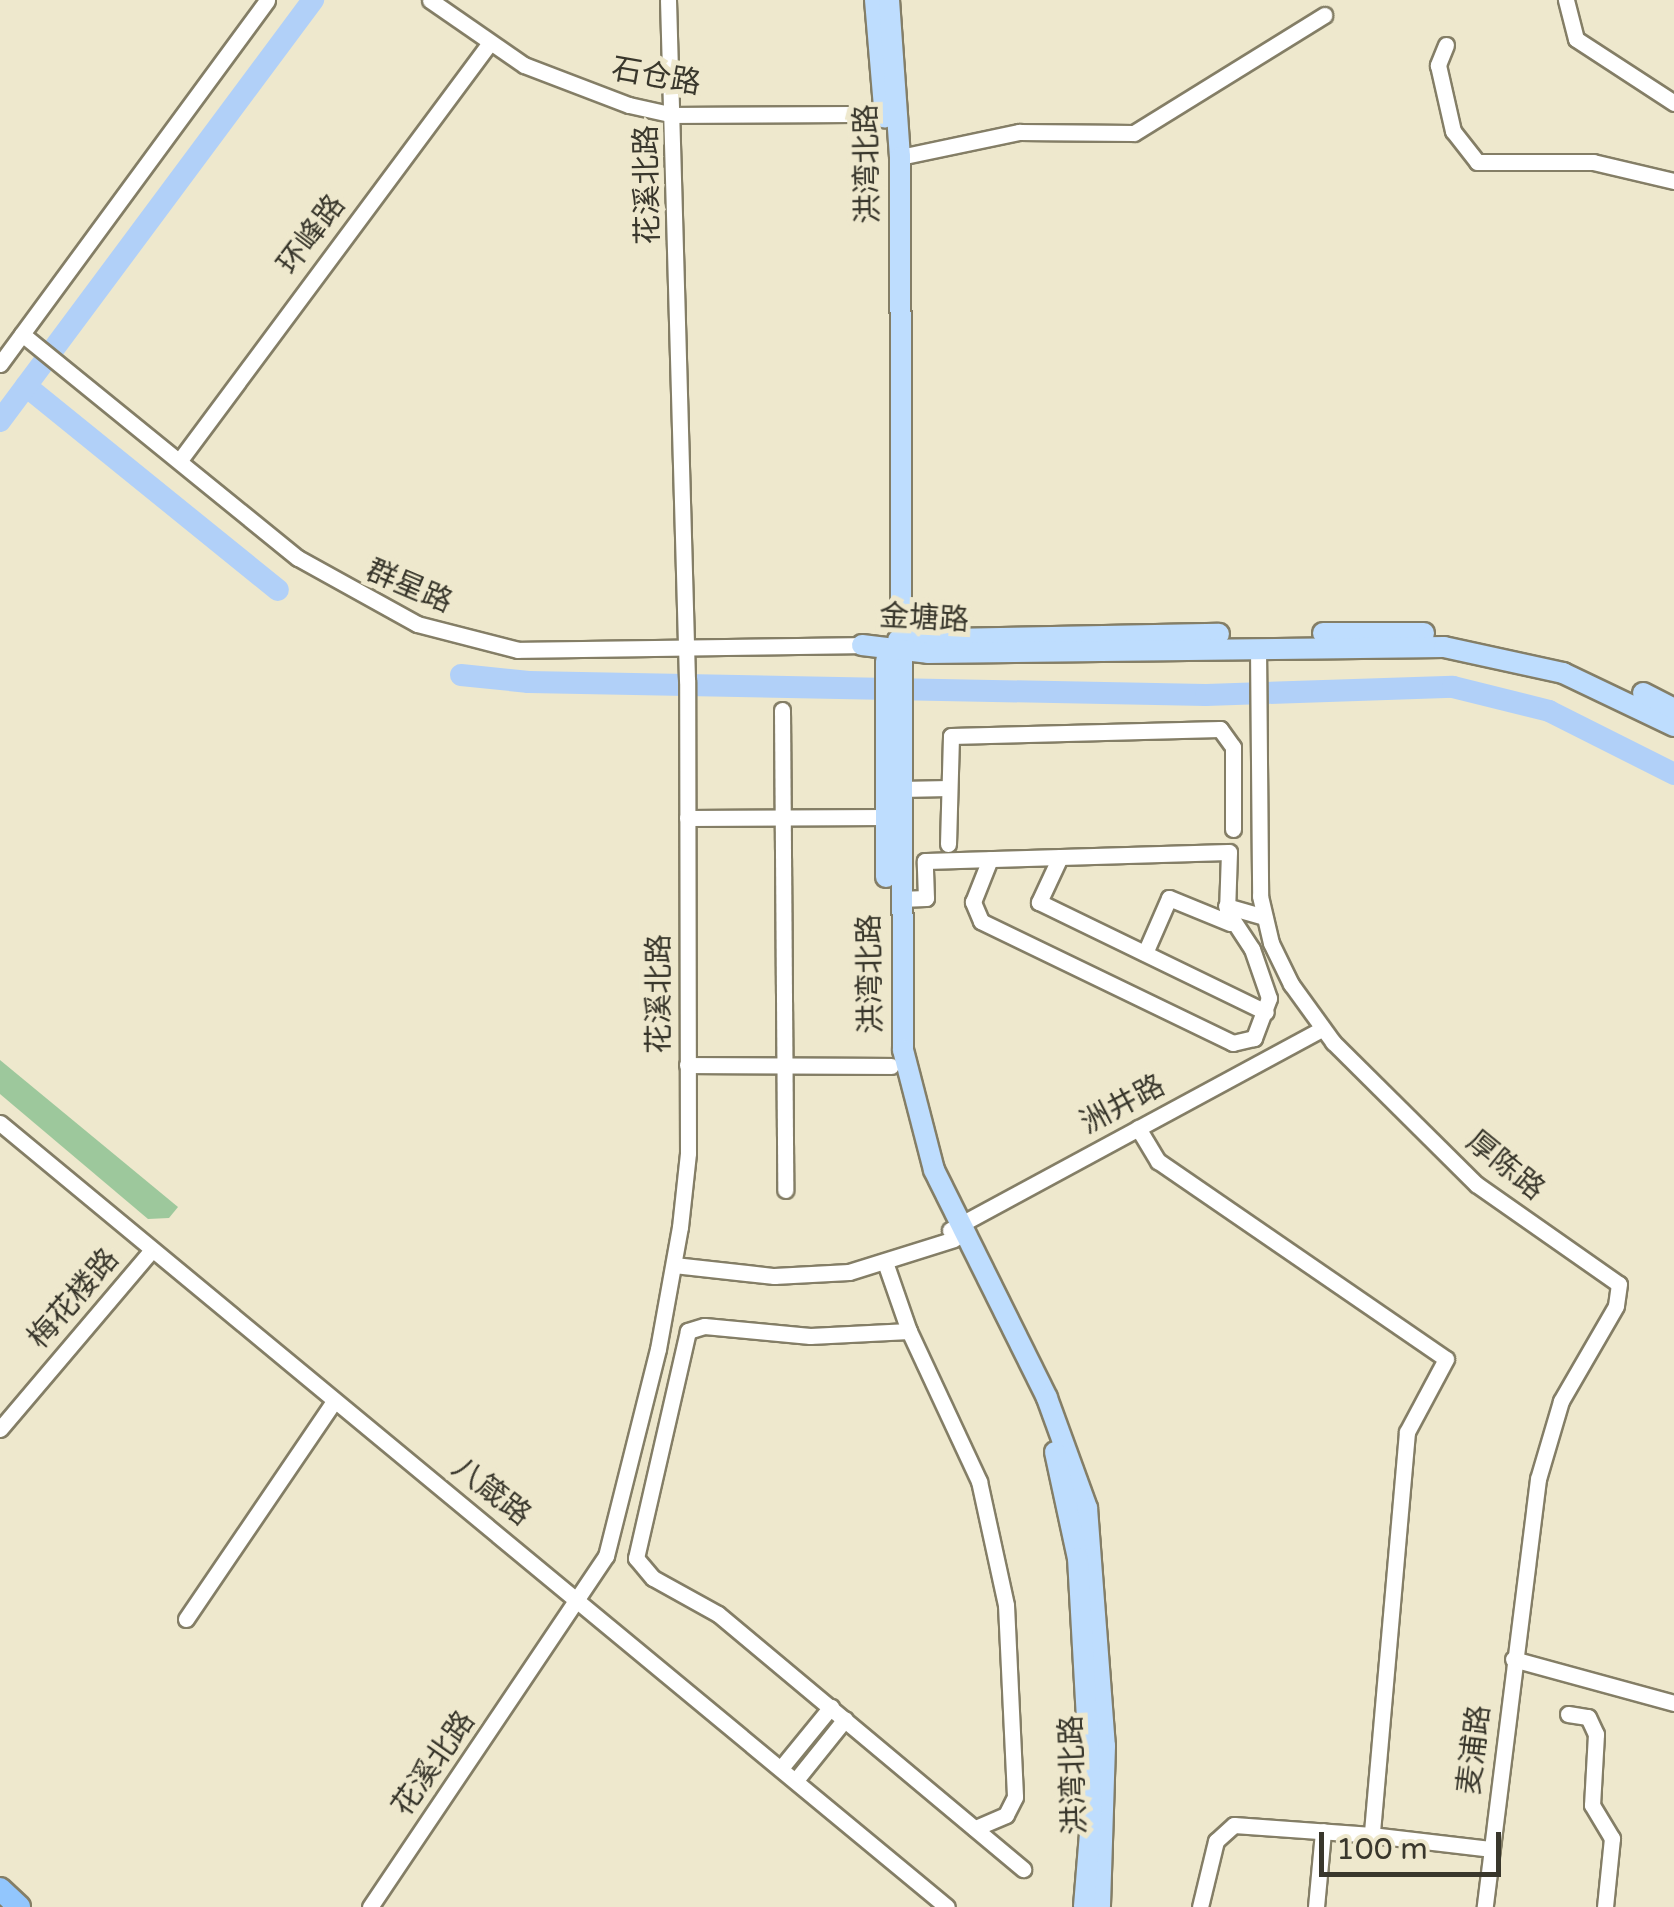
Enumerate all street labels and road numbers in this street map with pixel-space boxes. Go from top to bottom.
street label: 石仓路 [609,51,703,103]
street label: 洪湾北路 [849,104,887,224]
street label: 花溪北路 [629,125,667,245]
street label: 环峰路 [271,188,353,282]
street label: 群星路 [361,553,457,621]
street label: 金塘路 [878,599,970,639]
street label: 洪湾北路 [852,914,890,1034]
street label: 花溪北路 [642,934,678,1054]
street label: 洲井路 [1075,1068,1171,1142]
street label: 厚陈路 [1459,1124,1551,1208]
street label: 梅花楼路 [21,1242,127,1356]
street label: 八箴路 [444,1450,538,1534]
street label: 麦浦路 [1452,1703,1498,1797]
street label: 花溪北路 [385,1705,483,1823]
street label: 洪湾北路 [1054,1714,1094,1836]

